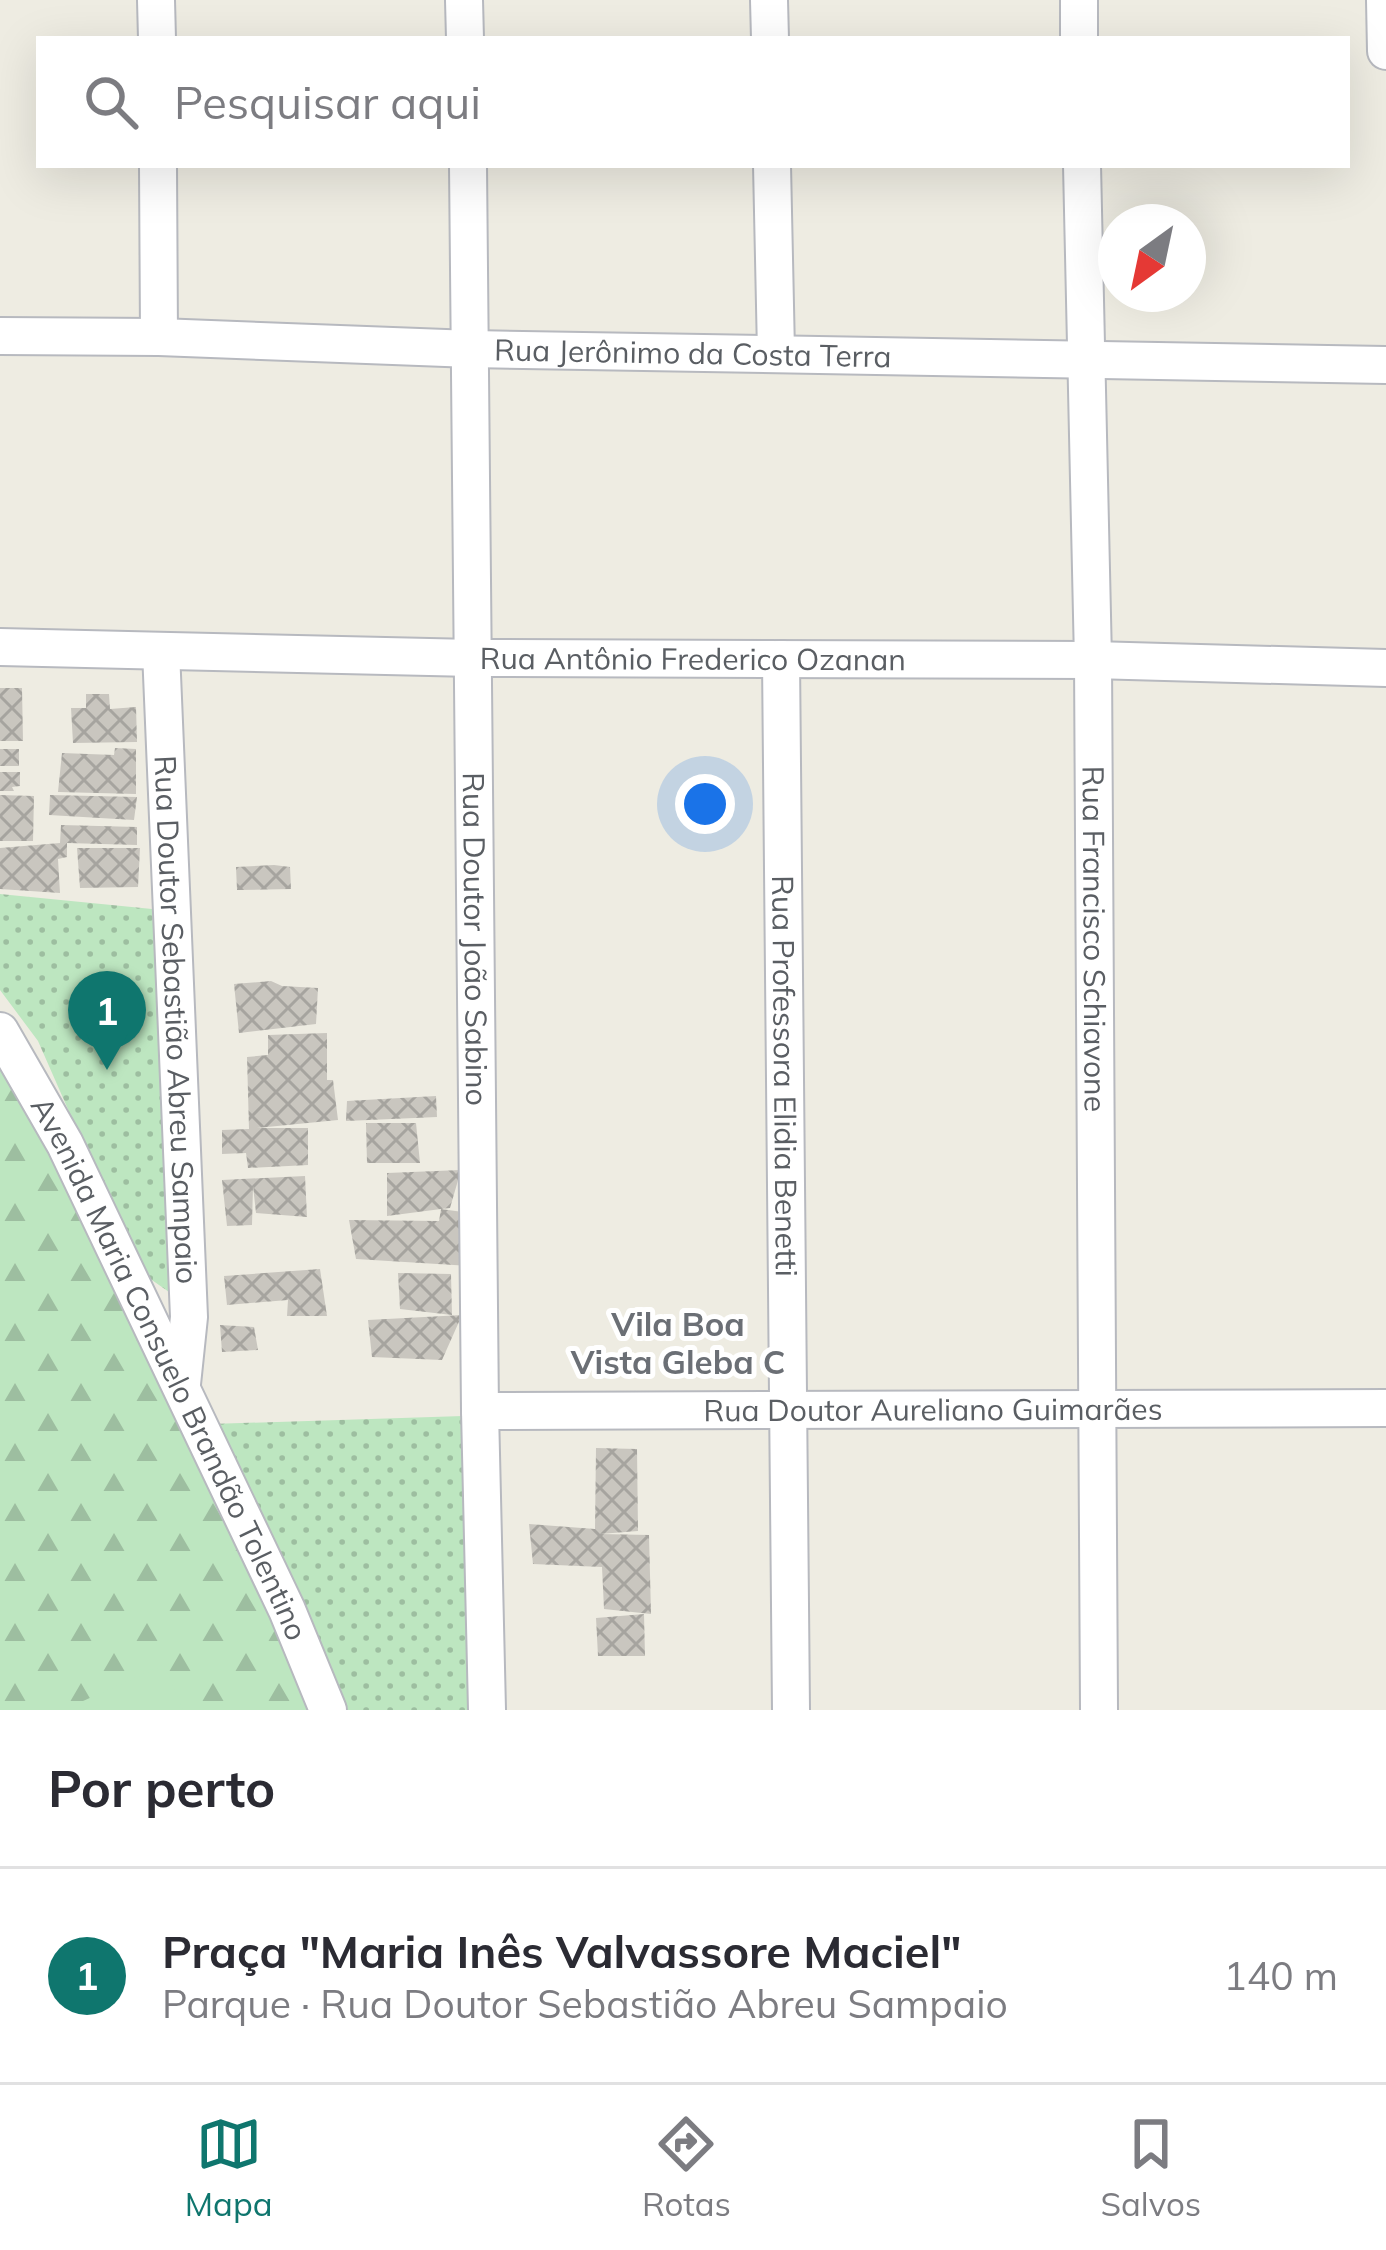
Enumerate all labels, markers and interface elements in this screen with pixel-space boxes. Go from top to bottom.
search box [36,36,1350,168]
icon: search [78,69,144,135]
text: Pesquisar aqui [174,74,481,130]
north arrow [1098,204,1206,312]
street label: Rua Jerônimo da Costa Terra [494,330,892,375]
street label: Rua Antônio Frederico Ozanan [480,639,906,678]
street label: Rua Doutor Sebastião Abreu Sampaio [146,755,207,1285]
street label: Rua Francisco Schiavone [1075,766,1115,1112]
street label: Rua Doutor João Sabino [455,772,496,1106]
your location [675,774,735,834]
street label: Rua Professora Elidia Benetti [764,875,806,1277]
pin: 1 [68,971,146,1070]
street label: Avenida Maria Consuelo Brandão Tolentino [23,1090,316,1646]
district label: Vila Boa Vista Gleba C [570,1303,785,1382]
street label: Rua Doutor Aureliano Guimarães [703,1390,1163,1429]
text: Por perto [48,1756,275,1820]
text: Praça "Maria Inês Valvassore Maciel" [162,1923,961,1979]
text: 1 [75,1951,99,2000]
text: 140 m [1223,1951,1338,2000]
text: Parque · Rua Doutor Sebastião Abreu Sampaio [162,1979,1008,2028]
tab: Mapa [185,2111,273,2224]
tab: Rotas [642,2111,731,2224]
tab: Salvos [1100,2111,1201,2224]

